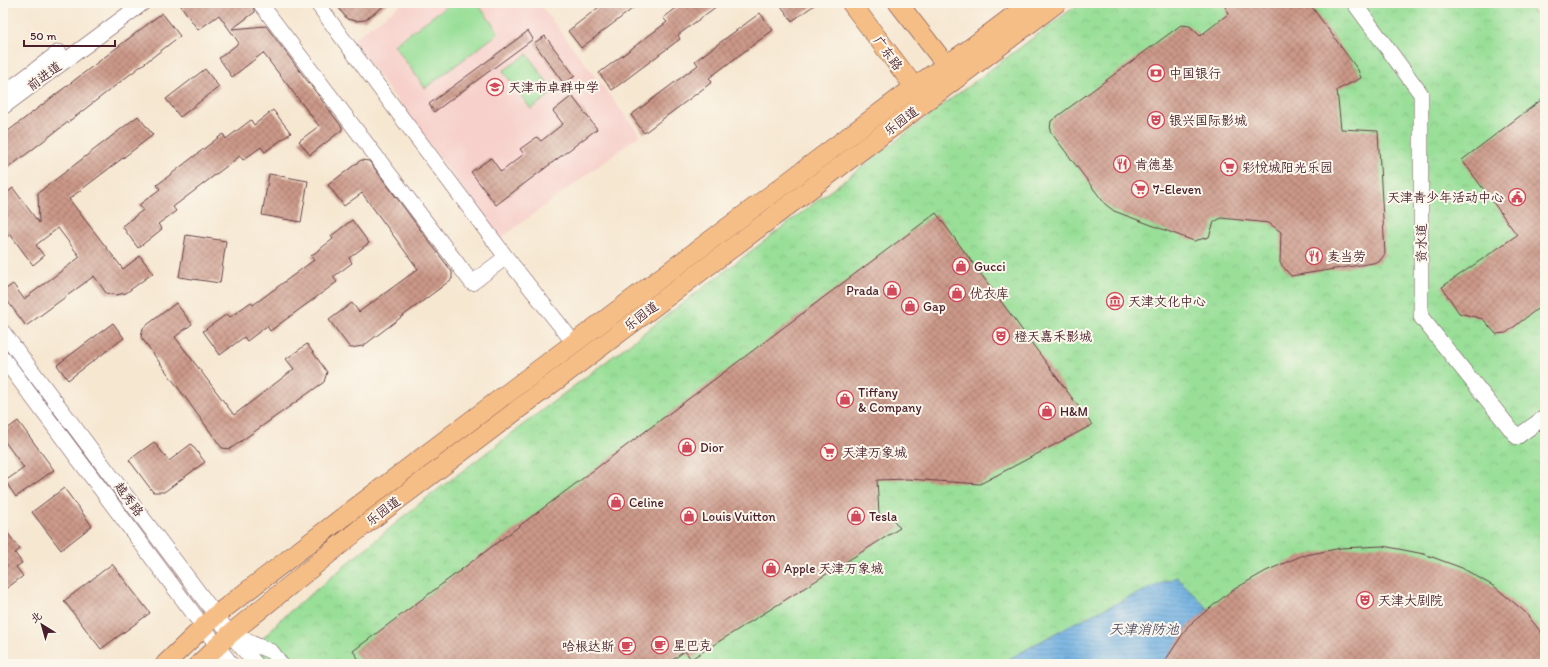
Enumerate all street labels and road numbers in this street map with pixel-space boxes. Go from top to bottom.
street label: 广东路 [870,33,906,73]
street label: 前进道 [24,58,64,94]
street label: 乐园道 [881,103,921,139]
street label: 资水道 [1414,223,1429,263]
street label: 乐园道 [621,298,661,334]
street label: 越秀路 [111,478,147,519]
street label: 乐园道 [363,493,403,529]

